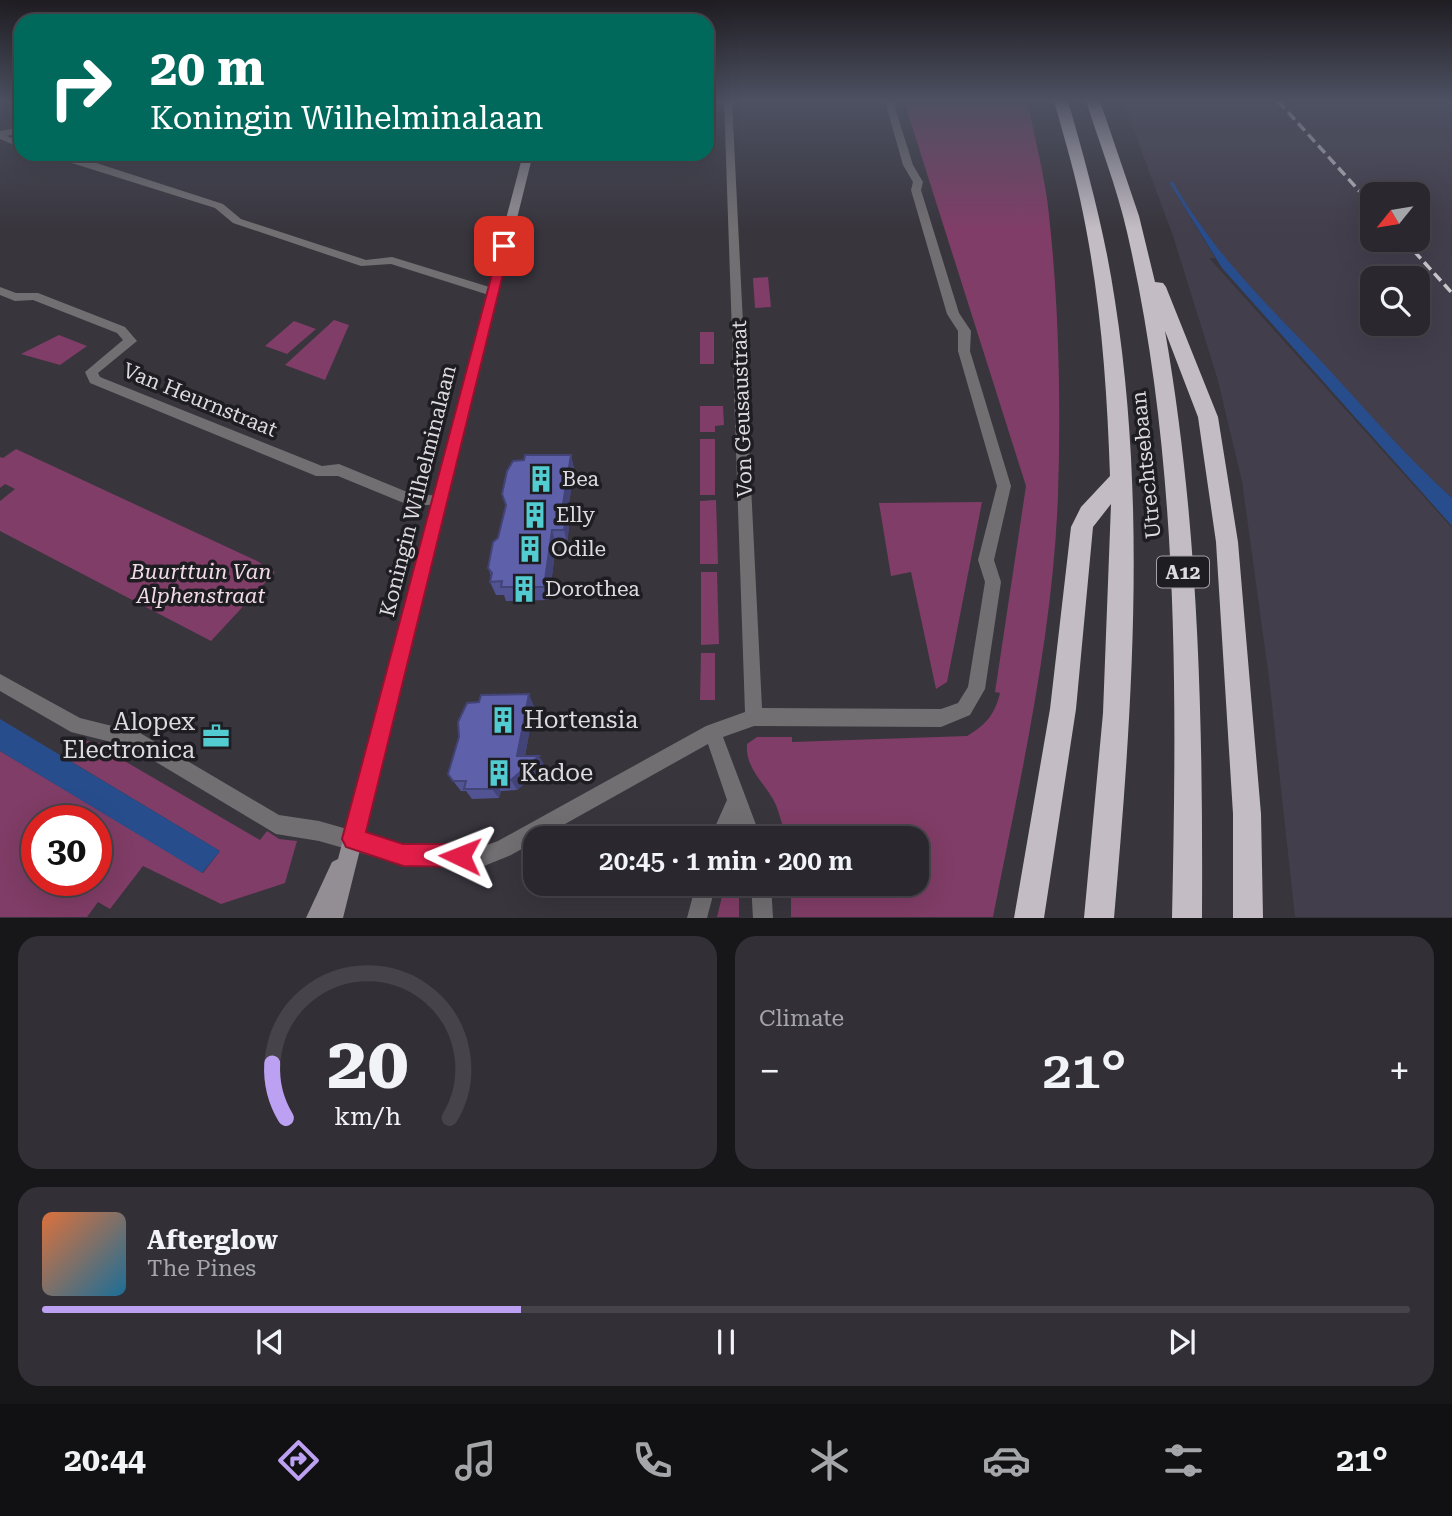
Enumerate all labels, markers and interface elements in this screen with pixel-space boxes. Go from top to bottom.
text: 20 m [150,40,265,97]
icon: right [35,42,126,133]
text: Koningin Wilhelminalaan [150,99,544,137]
north arrow [1360,182,1430,252]
map controls [1360,182,1430,336]
pin [474,216,534,276]
icon: arrive [485,227,523,265]
button: search [1360,266,1430,336]
street label: Von Geusaustraat [727,320,757,498]
street label: Van Heurnstraat [119,358,281,442]
street label: Koningin Wilhelminalaan [375,362,461,619]
street label: Utrechtsebaan [1126,390,1166,540]
building icon: Bea [526,464,556,494]
place label: Bea [562,467,600,491]
building icon: Elly [520,500,550,530]
place label: Elly [556,503,595,527]
building icon: Odile [515,534,545,564]
place label: Odile [551,537,606,561]
road number: A12 [1157,556,1209,587]
park label: Buurttuin Van Alphenstraat [130,560,271,608]
building icon: Dorothea [509,574,539,604]
place label: Dorothea [545,577,640,601]
building icon: Hortensia [488,705,518,735]
place label: Hortensia [524,706,638,734]
place label: Alopex Electronica [63,708,195,764]
office icon: Alopex Electronica [201,721,231,751]
building icon: Kadoe [484,758,514,788]
place label: Kadoe [520,759,593,787]
speed limit sign: 30 [21,805,112,896]
position arrow [423,819,497,893]
text: 20:45 · 1 min · 200 m [599,846,853,876]
text: Climate [759,1005,844,1032]
text: 20 [327,1022,408,1107]
text: 21° [1043,1040,1126,1101]
text: − [759,1049,780,1093]
text: + [1389,1049,1410,1093]
text: km/h [334,1102,401,1131]
text: Afterglow [147,1225,278,1255]
text: The Pines [147,1255,256,1282]
icon: previous [251,1323,289,1361]
icon: pause [707,1323,745,1361]
icon: next [1163,1323,1201,1361]
icon: directions [274,1436,323,1485]
icon: music [451,1436,500,1485]
icon: phone [628,1436,677,1485]
icon: climate [805,1436,854,1485]
icon: car [982,1436,1031,1485]
icon: filters [1159,1436,1208,1485]
text: 20:44 [64,1441,146,1479]
text: 21° [1336,1441,1388,1479]

